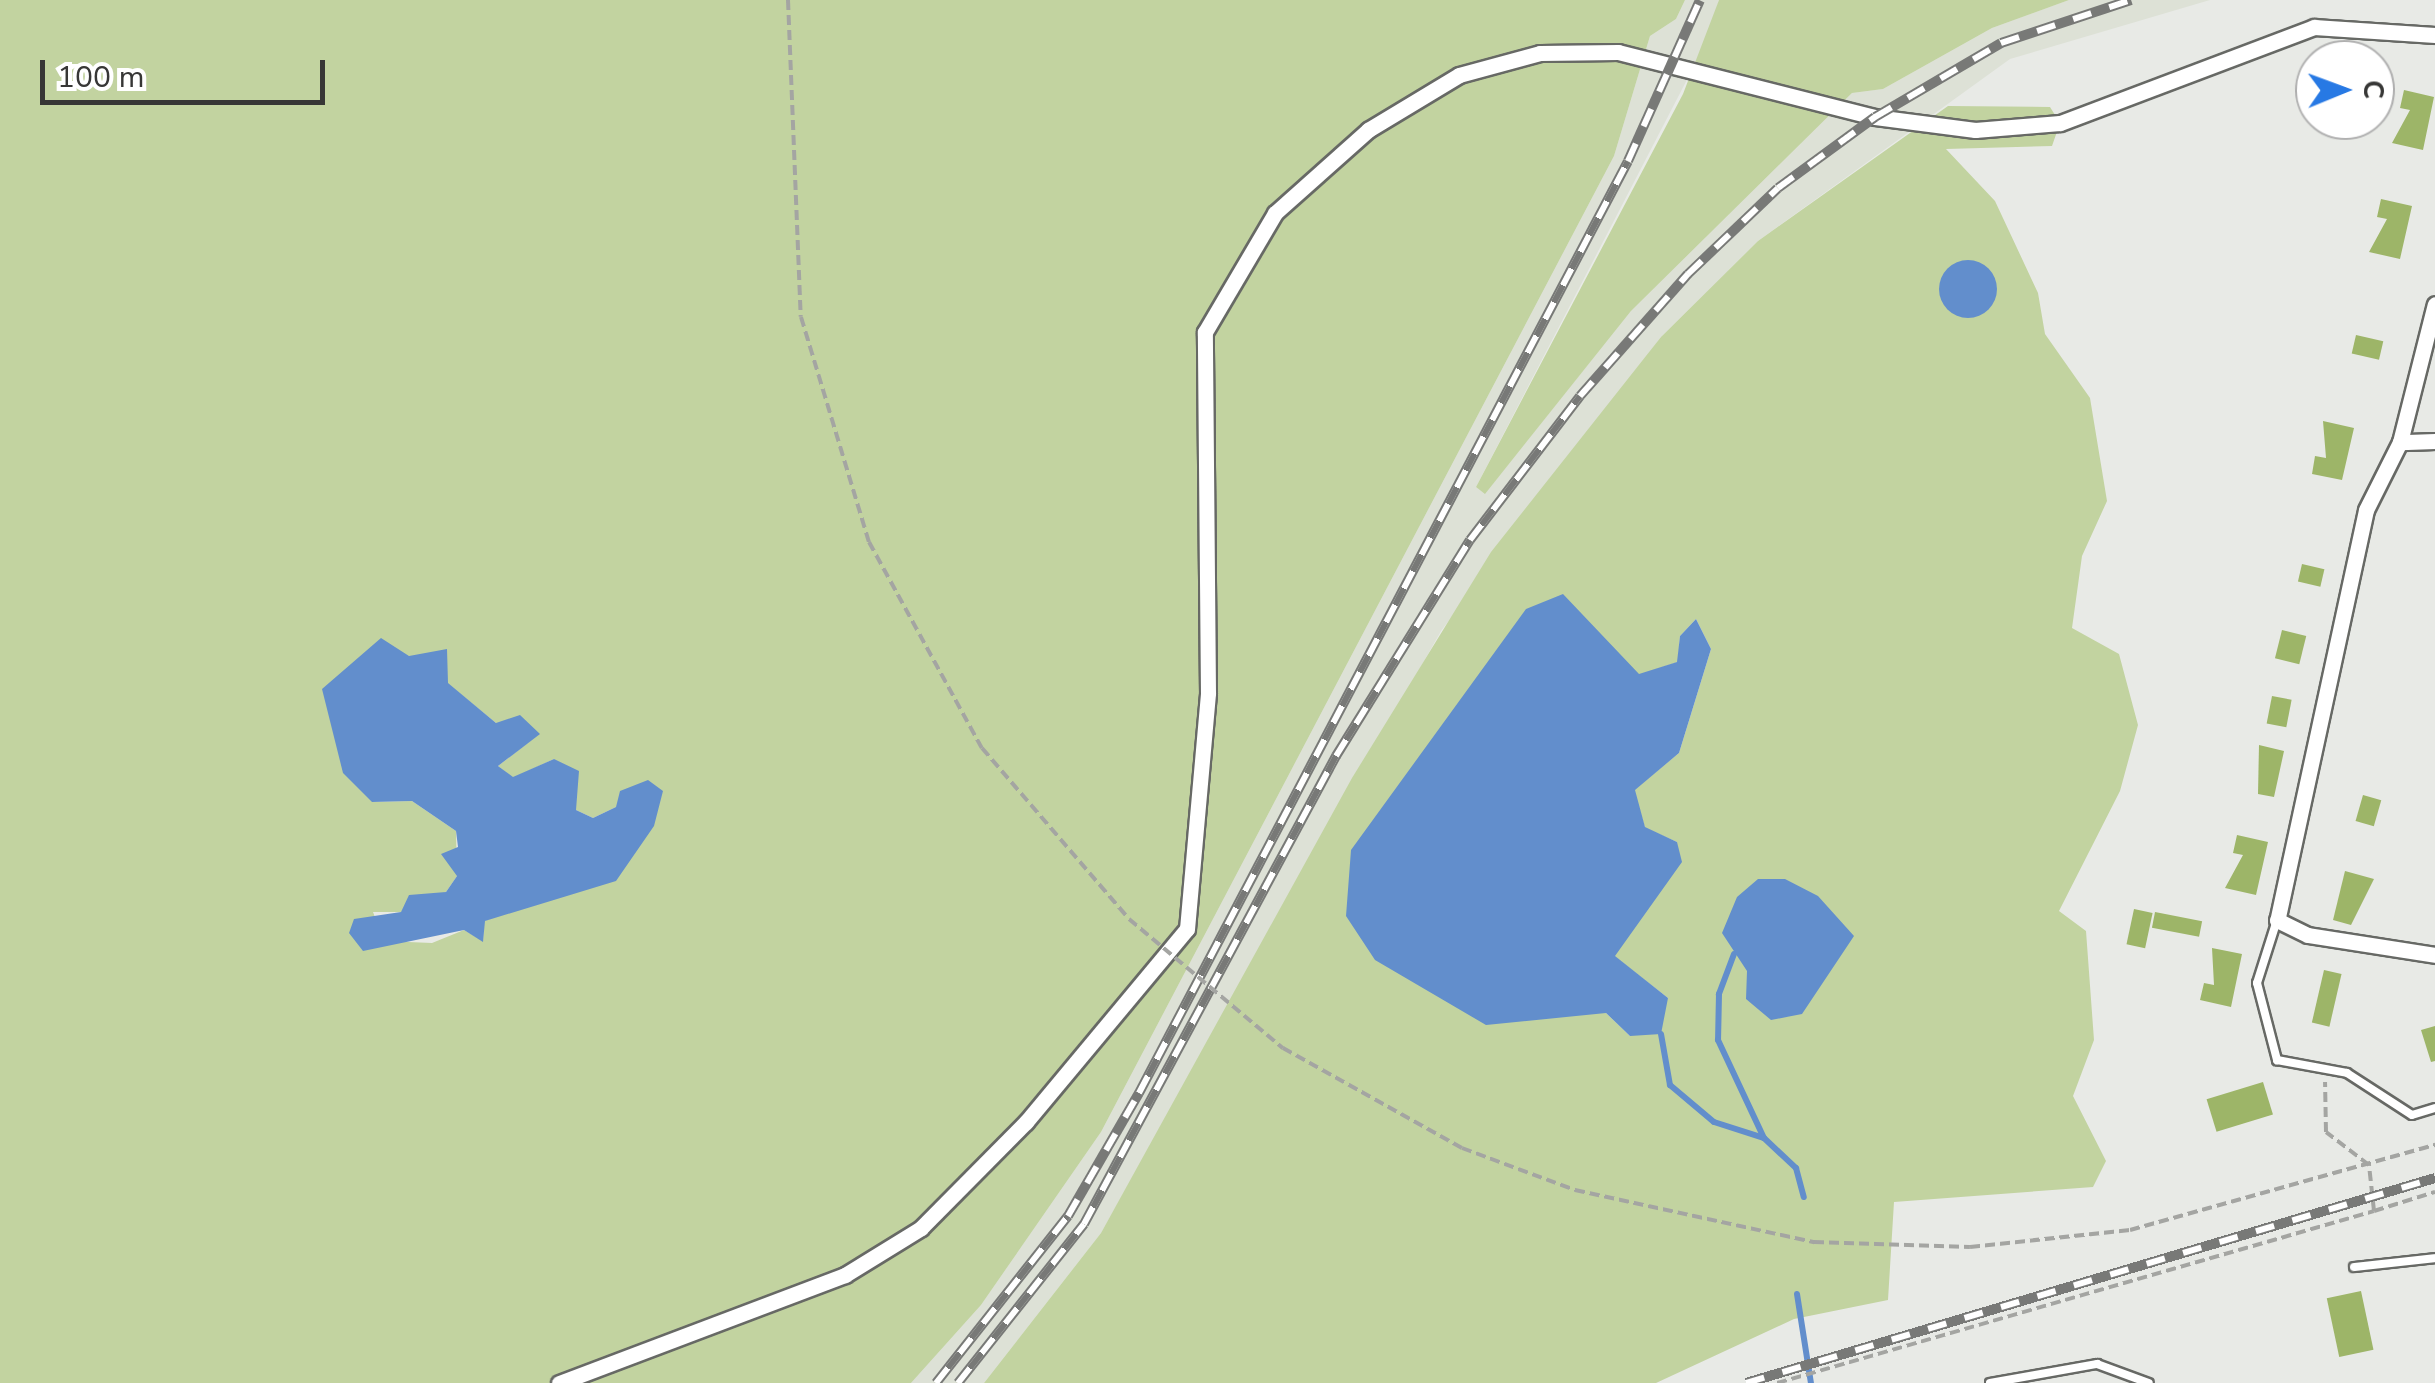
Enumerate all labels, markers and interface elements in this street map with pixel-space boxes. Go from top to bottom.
scale bar [45,40,330,102]
north arrow [2295,40,2395,140]
text: 100 m [57,57,144,98]
text: С [2354,80,2392,99]

